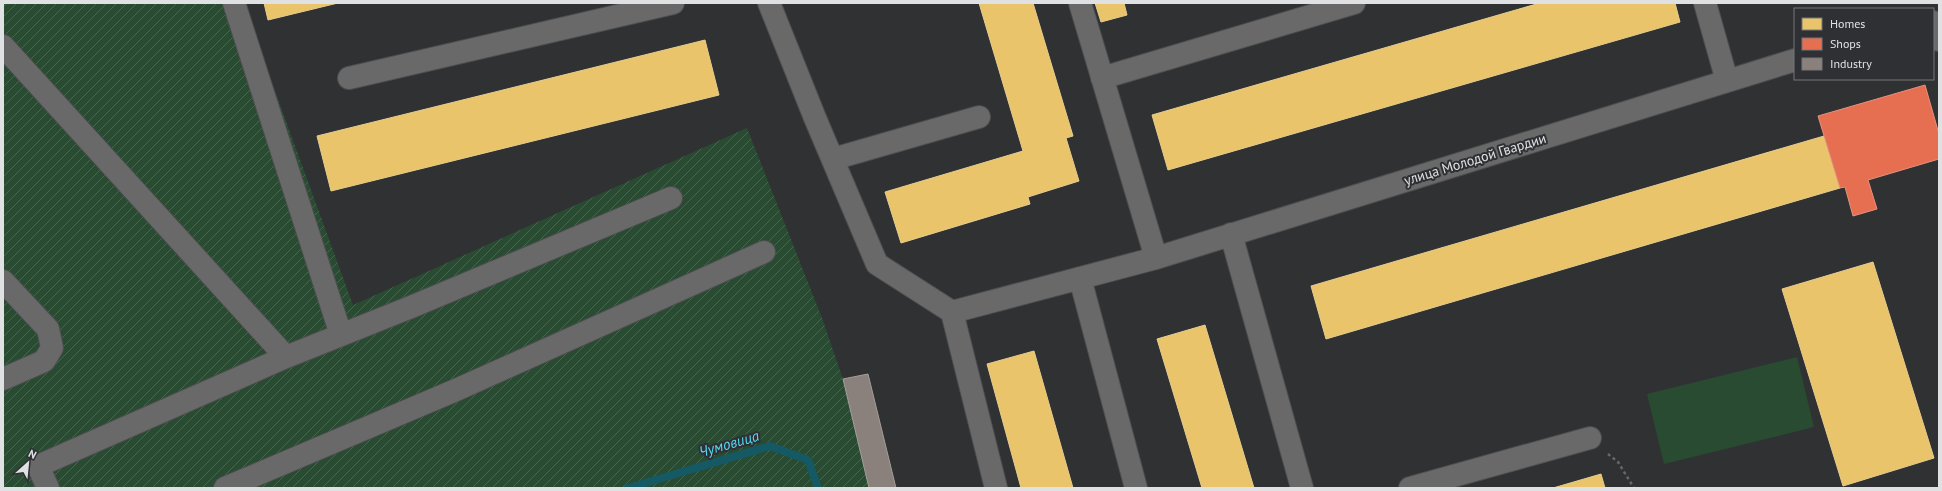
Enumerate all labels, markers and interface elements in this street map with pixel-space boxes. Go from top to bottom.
legend [1794,8,1934,80]
text: Homes [1830,16,1865,31]
text: Shops [1830,36,1861,51]
text: Industry [1830,56,1872,71]
street label: улица Молодой Гвардии [1402,129,1548,189]
water label: Чумовица [697,426,762,461]
north arrow [8,443,48,483]
text: N [26,446,39,462]

